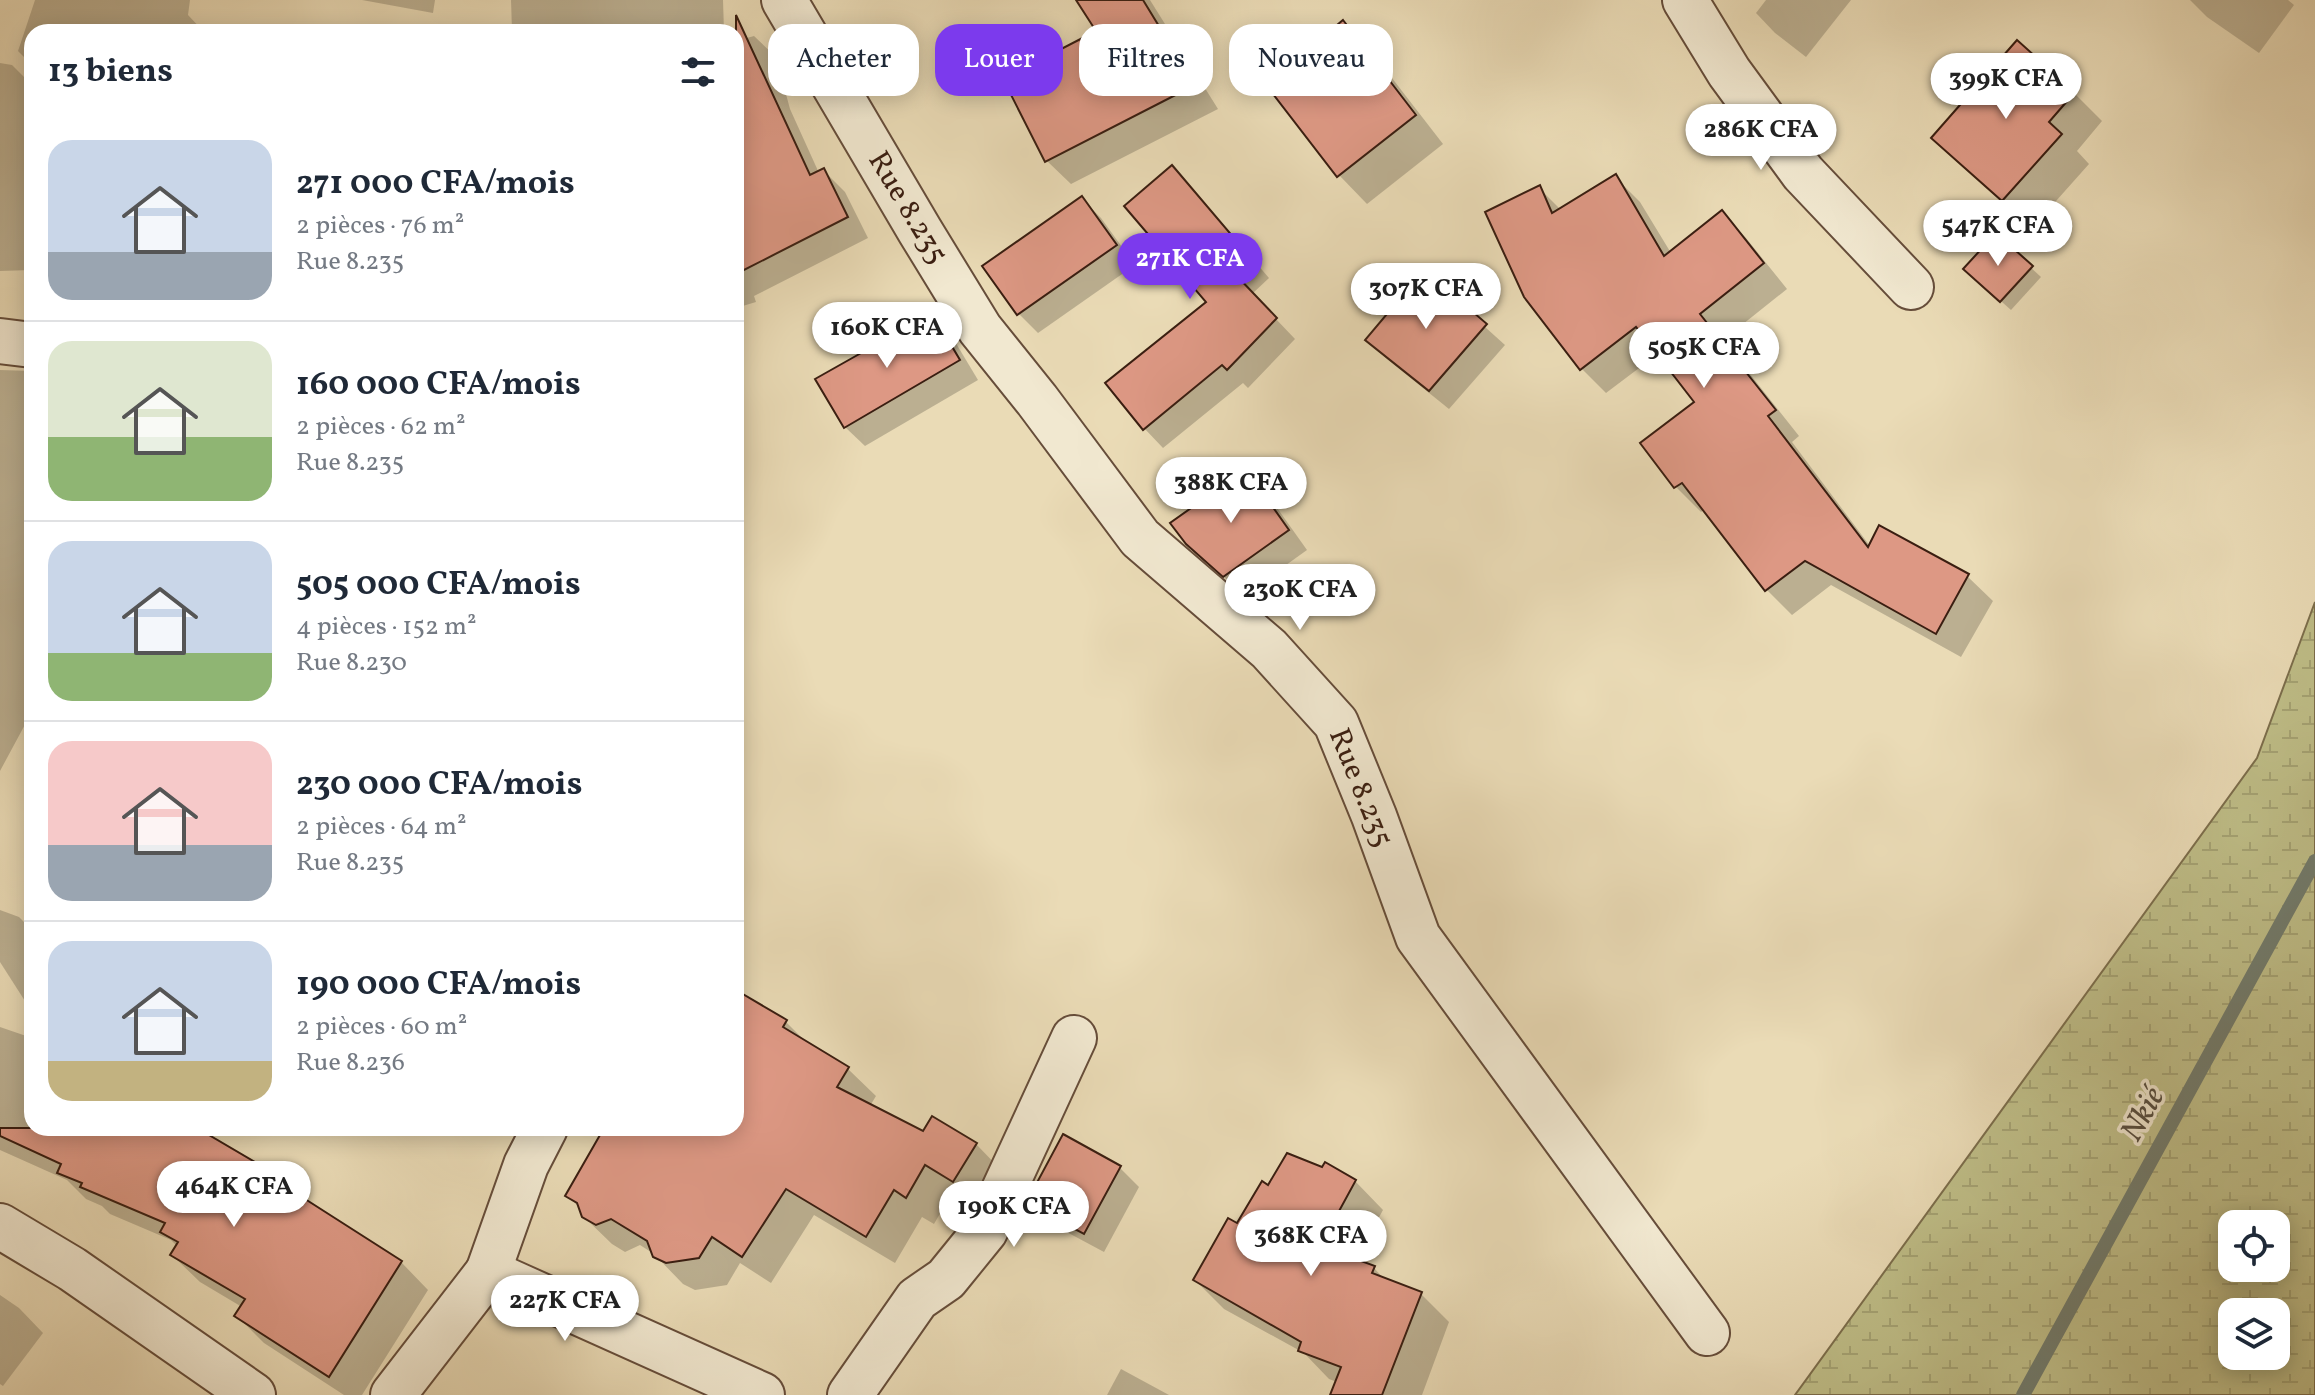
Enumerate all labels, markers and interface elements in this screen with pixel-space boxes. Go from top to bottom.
chip: Acheter [768,24,919,96]
chip: Louer [935,24,1063,96]
chip: Filtres [1079,24,1213,96]
chip: Nouveau [1229,24,1393,96]
text: 13 biens [48,49,173,96]
icon: filters [676,50,720,94]
pin: 399K CFA [1923,53,2089,121]
text: 399K CFA [1949,61,2063,97]
pin: 286K CFA [1678,104,1844,172]
text: 286K CFA [1704,112,1818,148]
street label: Rue 8.235 [857,144,957,272]
text: 271 000 CFA/mois [296,161,575,208]
icon: home [112,172,208,268]
pin: 547K CFA [1915,200,2081,268]
text: 2 pièces · 76 m² [296,208,464,244]
text: 547K CFA [1941,208,2055,244]
pin: 271K CFA [1107,233,1273,301]
text: 271K CFA [1135,241,1245,277]
text: Rue 8.235 [296,244,404,280]
pin: 307K CFA [1343,263,1509,331]
text: 307K CFA [1369,271,1483,307]
pin: 160K CFA [804,302,970,370]
text: 160K CFA [830,310,944,346]
pin: 505K CFA [1621,322,1787,390]
text: 505K CFA [1647,330,1761,366]
text: 160 000 CFA/mois [296,362,581,409]
icon: home [112,373,208,469]
text: 2 pièces · 62 m² [296,409,466,445]
text: Rue 8.235 [296,445,404,481]
pin: 388K CFA [1148,457,1314,525]
text: 388K CFA [1174,465,1288,501]
text: 505 000 CFA/mois [296,562,581,609]
pin: 230K CFA [1217,564,1383,632]
text: 230K CFA [1242,572,1358,608]
icon: home [112,573,208,669]
text: 4 pièces · 152 m² [296,609,477,645]
text: Rue 8.230 [296,645,407,681]
street label: Rue 8.235 [1317,722,1403,854]
text: 230 000 CFA/mois [296,762,582,809]
icon: home [112,773,208,869]
text: 2 pièces · 64 m² [296,809,467,845]
text: Rue 8.235 [296,845,404,881]
text: 190 000 CFA/mois [296,962,581,1009]
icon: home [112,973,208,1069]
text: 2 pièces · 60 m² [296,1009,467,1045]
text: Rue 8.236 [296,1045,405,1081]
water label: Nkié [2111,1078,2178,1150]
pin: 464K CFA [151,1161,317,1229]
text: 464K CFA [175,1169,293,1205]
pin: 190K CFA [931,1181,1097,1249]
text: 190K CFA [957,1189,1071,1225]
pin: 368K CFA [1228,1210,1394,1278]
map controls [2218,1210,2290,1370]
button: locate [2218,1210,2290,1282]
text: 368K CFA [1254,1218,1368,1254]
pin: 227K CFA [482,1275,648,1343]
text: 227K CFA [509,1283,621,1319]
button: layers [2218,1298,2290,1370]

